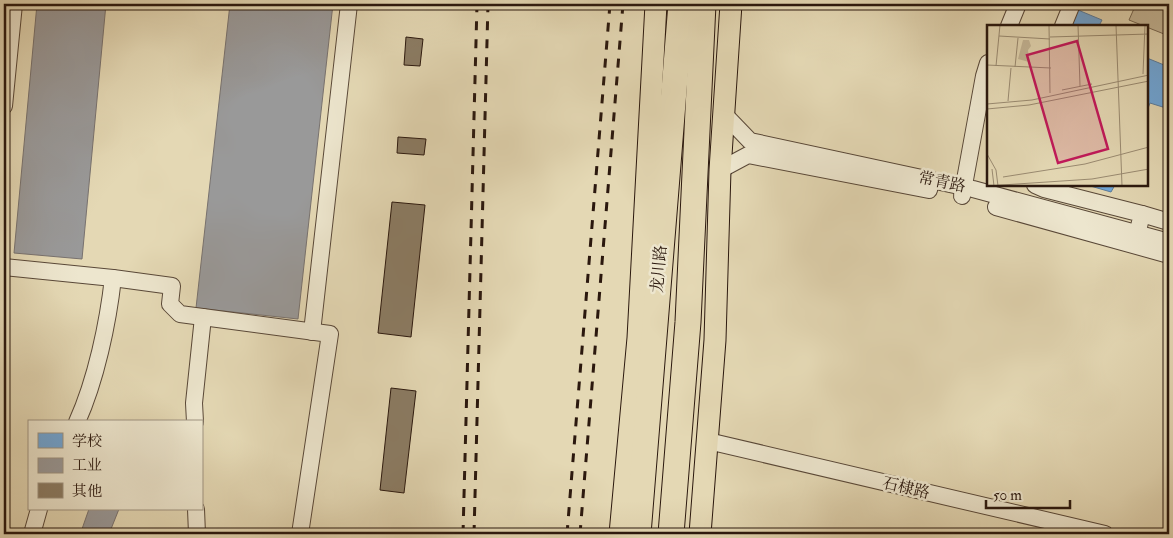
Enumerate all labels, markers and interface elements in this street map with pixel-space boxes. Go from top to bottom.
inset map [987,25,1148,186]
street label: 常青路 [916,167,968,197]
street label: 龙川路 [647,244,671,294]
legend [28,420,202,510]
text: 学校 [72,432,102,451]
text: 工业 [72,456,102,475]
street label: 石棣路 [880,473,932,503]
scale bar [986,478,1069,510]
text: 其他 [72,482,102,501]
text: 50 m [993,486,1022,505]

